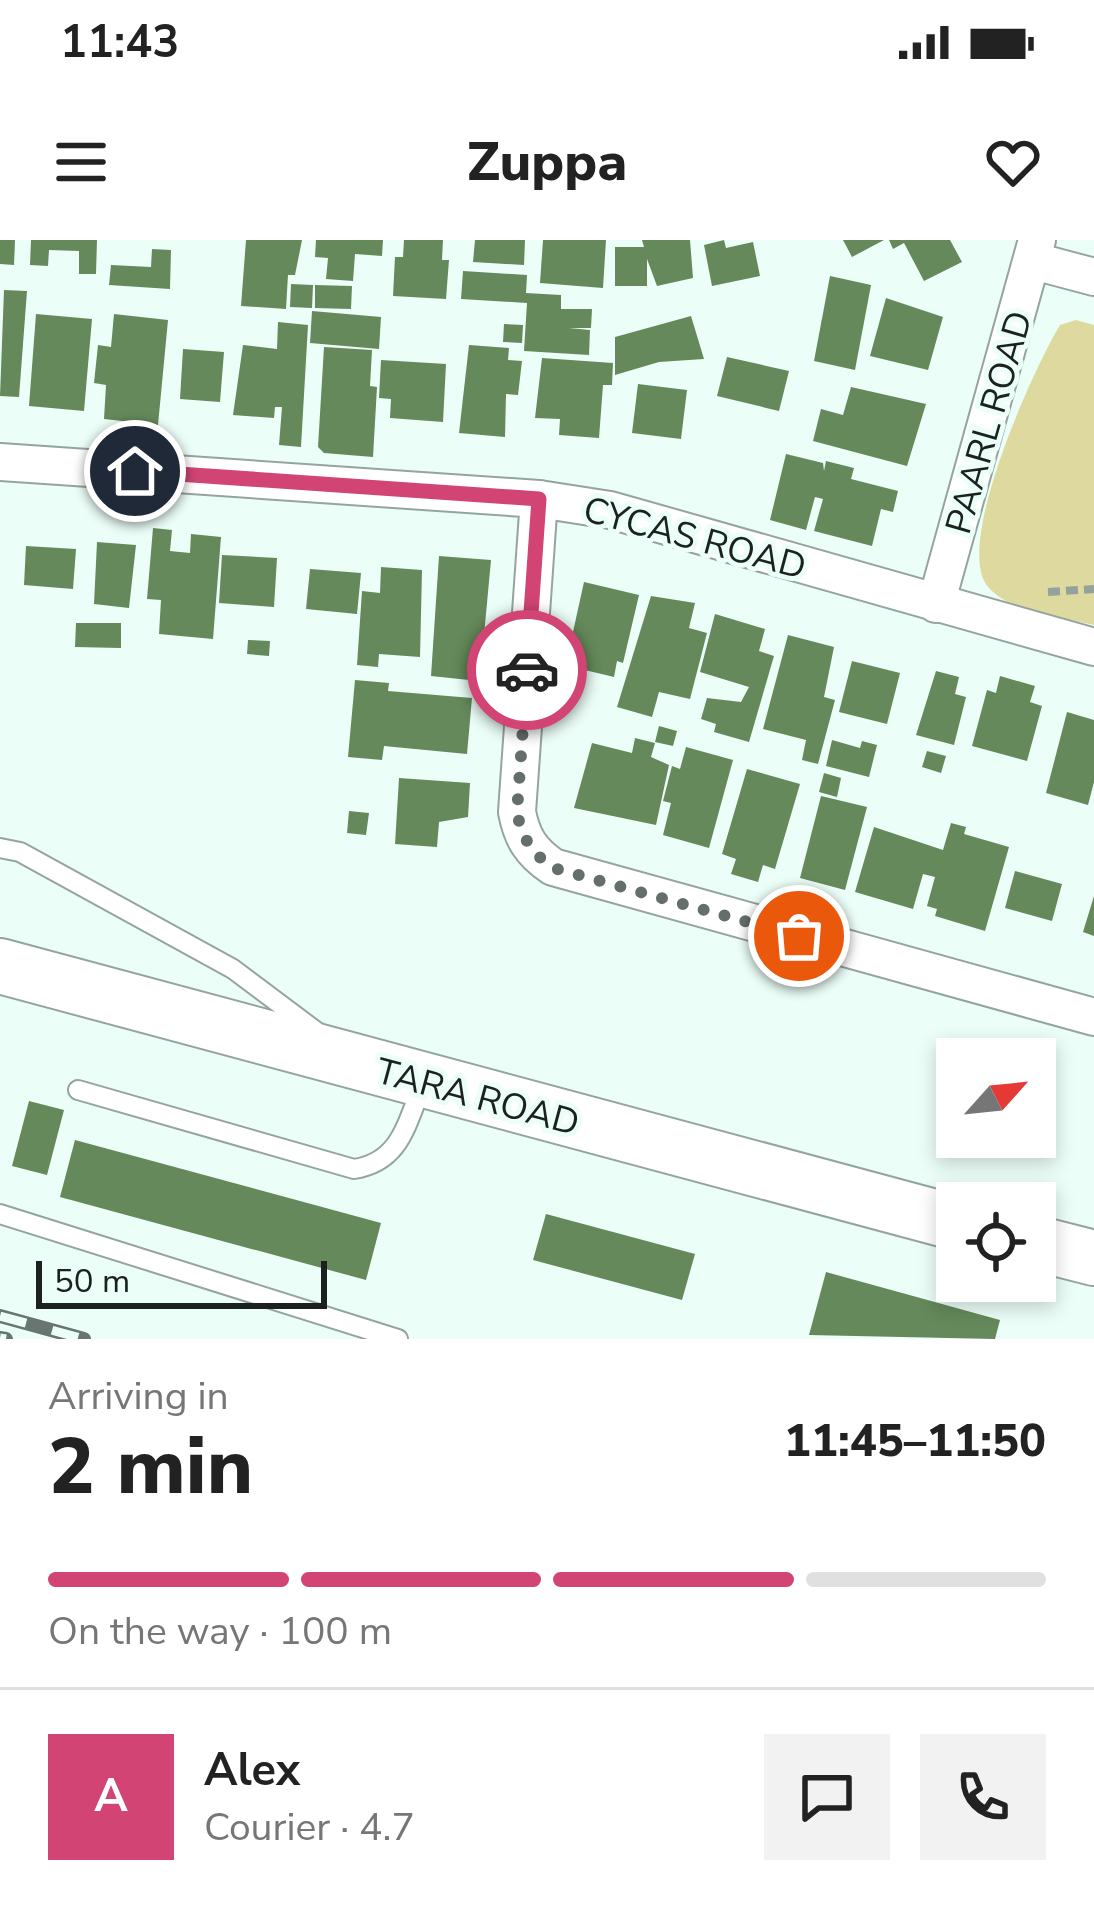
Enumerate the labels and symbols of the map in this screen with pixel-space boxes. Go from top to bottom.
street label: PAARL ROAD [934,305,1045,540]
pin [84,420,186,522]
street label: CYCAS ROAD [578,485,811,592]
courier [467,610,587,730]
pin [748,885,850,987]
north arrow [936,1038,1056,1158]
street label: TARA ROAD [371,1047,585,1148]
scale bar [36,1255,327,1308]

